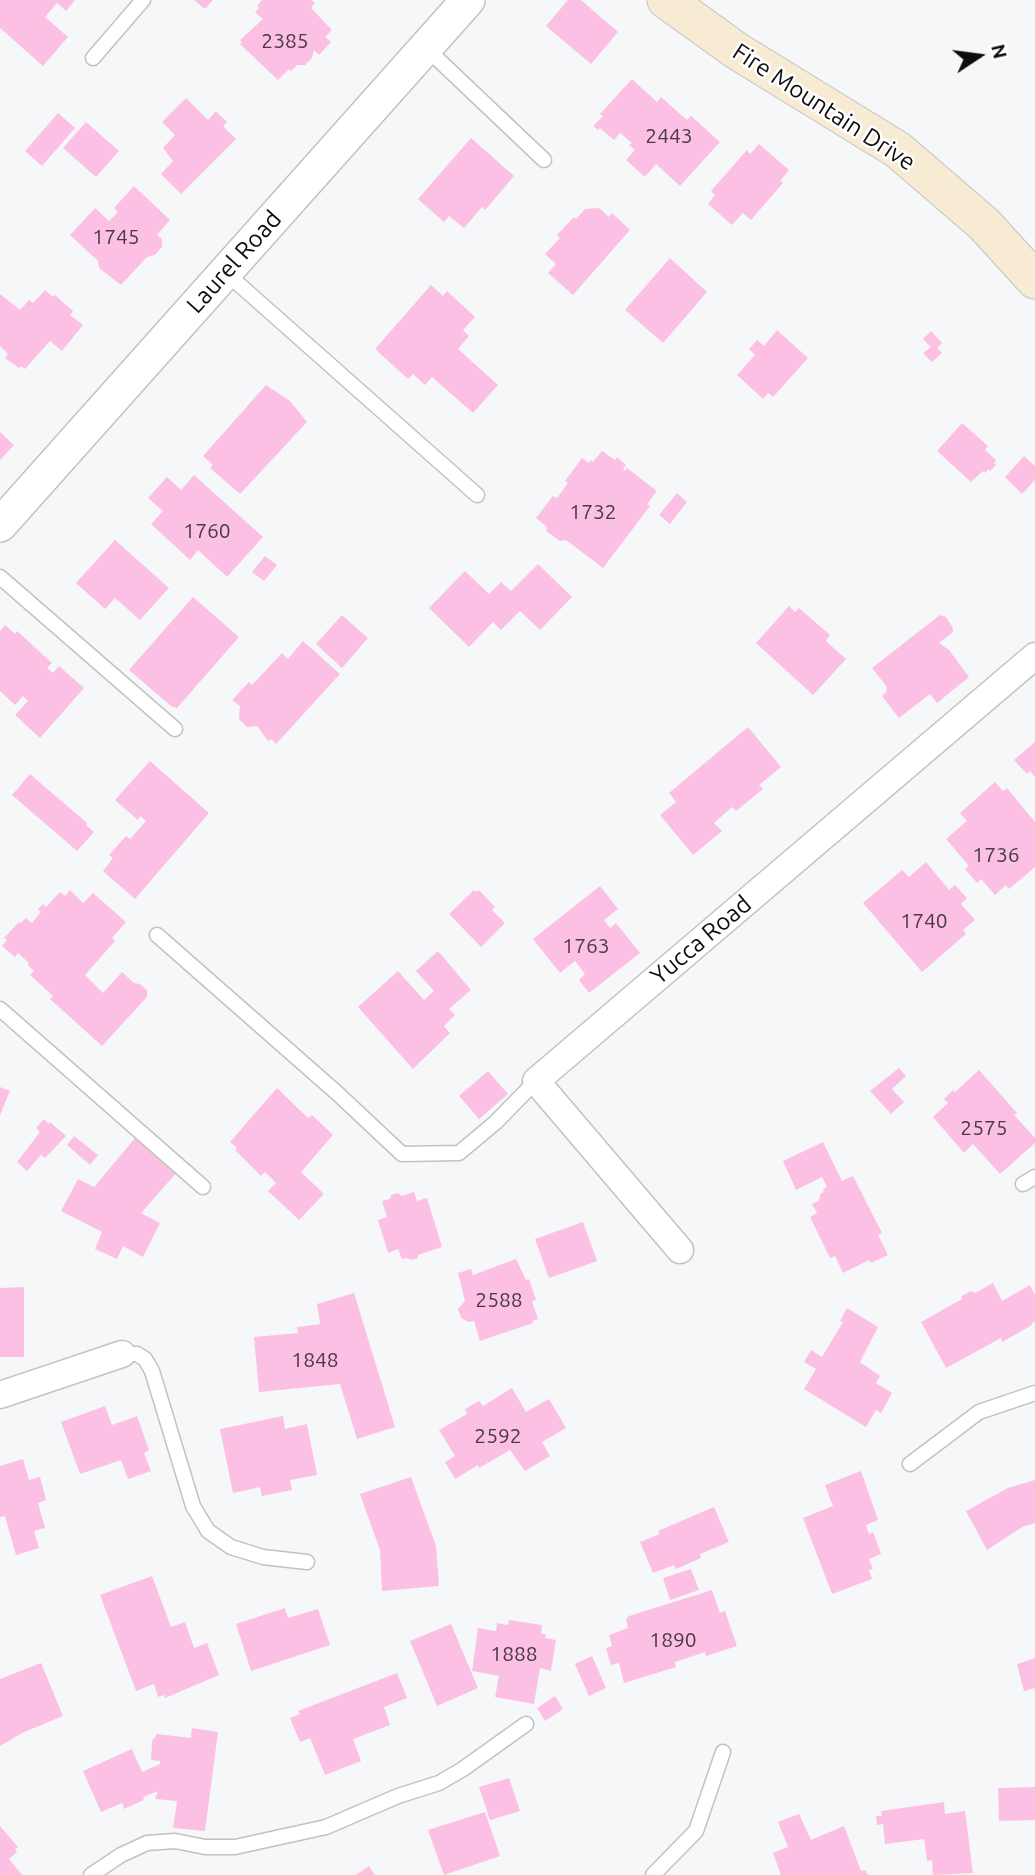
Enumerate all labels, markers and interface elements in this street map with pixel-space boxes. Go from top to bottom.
north arrow [944,21,1014,91]
house number: 2385 [261,28,309,54]
street label: Fire Mountain Drive [727,37,921,177]
text: N [987,42,1012,61]
house number: 2443 [645,123,693,149]
street label: Laurel Road [181,205,287,319]
house number: 1745 [92,224,140,250]
house number: 1732 [569,499,617,525]
house number: 1760 [183,518,231,544]
house number: 1736 [972,842,1020,868]
street label: Yucca Road [645,890,757,990]
house number: 1740 [900,908,948,934]
house number: 1763 [562,933,610,959]
house number: 2575 [960,1115,1008,1141]
house number: 2588 [475,1287,523,1313]
house number: 1848 [291,1347,339,1373]
house number: 2592 [474,1423,522,1449]
house number: 1890 [649,1627,697,1653]
house number: 1888 [490,1641,538,1667]

